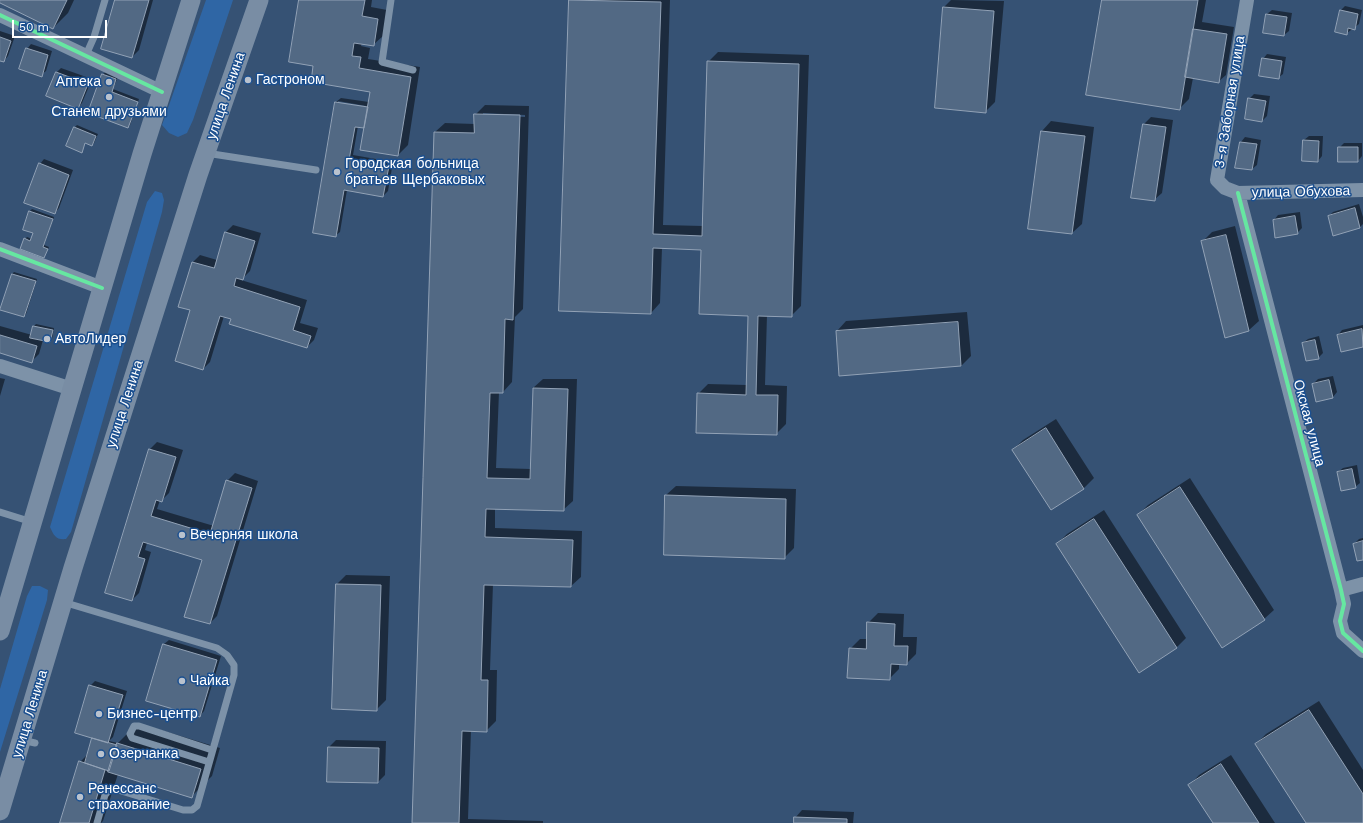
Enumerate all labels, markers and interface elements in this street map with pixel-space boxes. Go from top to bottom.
scale bar [14,12,109,38]
text: 50 m [19,20,49,34]
street label: 3-я Заборная улица [1211,35,1249,169]
street label: улица Ленина [203,50,249,142]
place label: Гастроном [256,72,325,88]
place label: Аптека [56,74,101,90]
marker: Гастроном [243,75,253,85]
marker: Аптека [104,77,114,87]
marker: Станем друзьями [104,92,114,102]
place label: Станем друзьями [51,104,167,120]
place label: Городская больница братьев Щербаковых [345,156,485,188]
marker: Городская больница братьев Щербаковых [332,167,342,177]
street label: улица Обухова [1252,183,1350,201]
place label: АвтоЛидер [55,331,126,347]
marker: АвтоЛидер [42,334,52,344]
street label: улица Ленина [103,358,147,450]
street label: Окская улица [1289,378,1329,468]
place label: Вечерняя школа [190,527,298,543]
marker: Вечерняя школа [177,530,187,540]
street label: улица Ленина [9,668,51,760]
place label: Чайка [190,673,229,689]
marker: Чайка [177,676,187,686]
place label: Бизнес-центр [107,706,198,722]
marker: Бизнес-центр [94,709,104,719]
place label: Озерчанка [109,746,178,762]
marker: Озерчанка [96,749,106,759]
place label: Ренессанс страхование [88,781,170,814]
marker: Ренессанс страхование [75,792,85,802]

